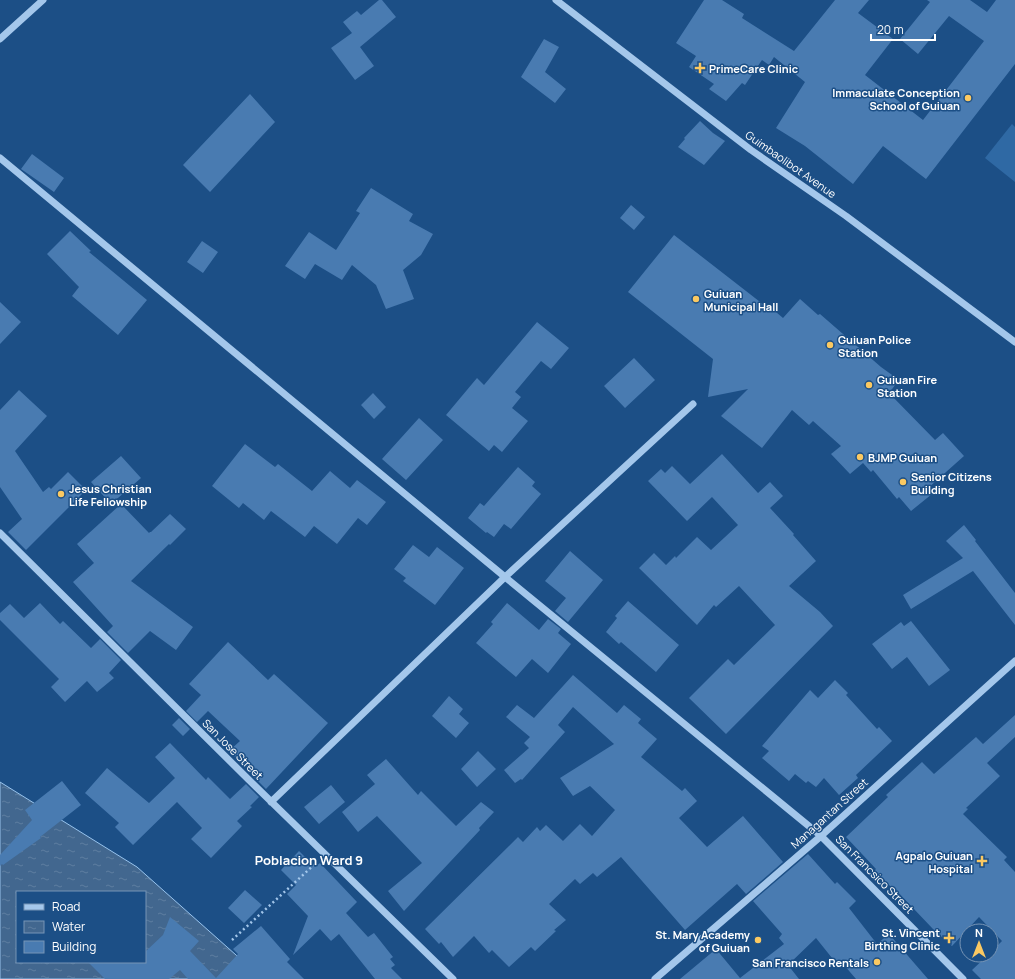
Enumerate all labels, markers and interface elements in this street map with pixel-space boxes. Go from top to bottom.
scale bar [871,16,935,42]
text: 20 m [877,21,904,38]
place label: PrimeCare Clinic [709,61,798,76]
marker: PrimeCare Clinic [694,62,706,74]
place label: Immaculate Conception School of Guiuan [832,85,960,113]
marker: Immaculate Conception School of Guiuan [963,93,973,103]
street label: Guimbaolibot Avenue [743,127,840,201]
place label: Guiuan Municipal Hall [704,286,778,314]
marker: Guiuan Municipal Hall [691,294,701,304]
place label: Guiuan Police Station [838,332,911,360]
marker: Guiuan Police Station [825,340,835,350]
place label: Guiuan Fire Station [877,372,937,400]
marker: Guiuan Fire Station [864,380,874,390]
place label: BJMP Guiuan [868,450,937,465]
marker: BJMP Guiuan [855,452,865,462]
place label: Senior Citizens Building [911,469,992,497]
marker: Senior Citizens Building [898,477,908,487]
place label: Jesus Christian Life Fellowship [69,481,152,509]
marker: Jesus Christian Life Fellowship [56,489,66,499]
street label: San Jose Street [199,715,267,783]
street label: Managantan Street [787,774,871,852]
street label: San Francsico Street [833,832,917,916]
place label: Agpalo Guiuan Hospital [896,848,973,876]
district label: Poblacion Ward 9 [255,851,363,869]
marker: Agpalo Guiuan Hospital [976,855,988,867]
legend [16,891,146,963]
text: Road [52,898,80,915]
text: Water [52,918,86,935]
north arrow [959,923,999,963]
place label: St. Vincent Birthing Clinic [864,925,940,953]
text: N [975,925,983,940]
place label: St. Mary Academy of Guiuan [655,927,751,955]
marker: St. Vincent Birthing Clinic [943,932,955,944]
marker: St. Mary Academy of Guiuan [753,935,763,945]
text: Building [52,938,96,955]
place label: San Francisco Rentals [752,955,869,970]
marker: San Francisco Rentals [872,957,882,967]

